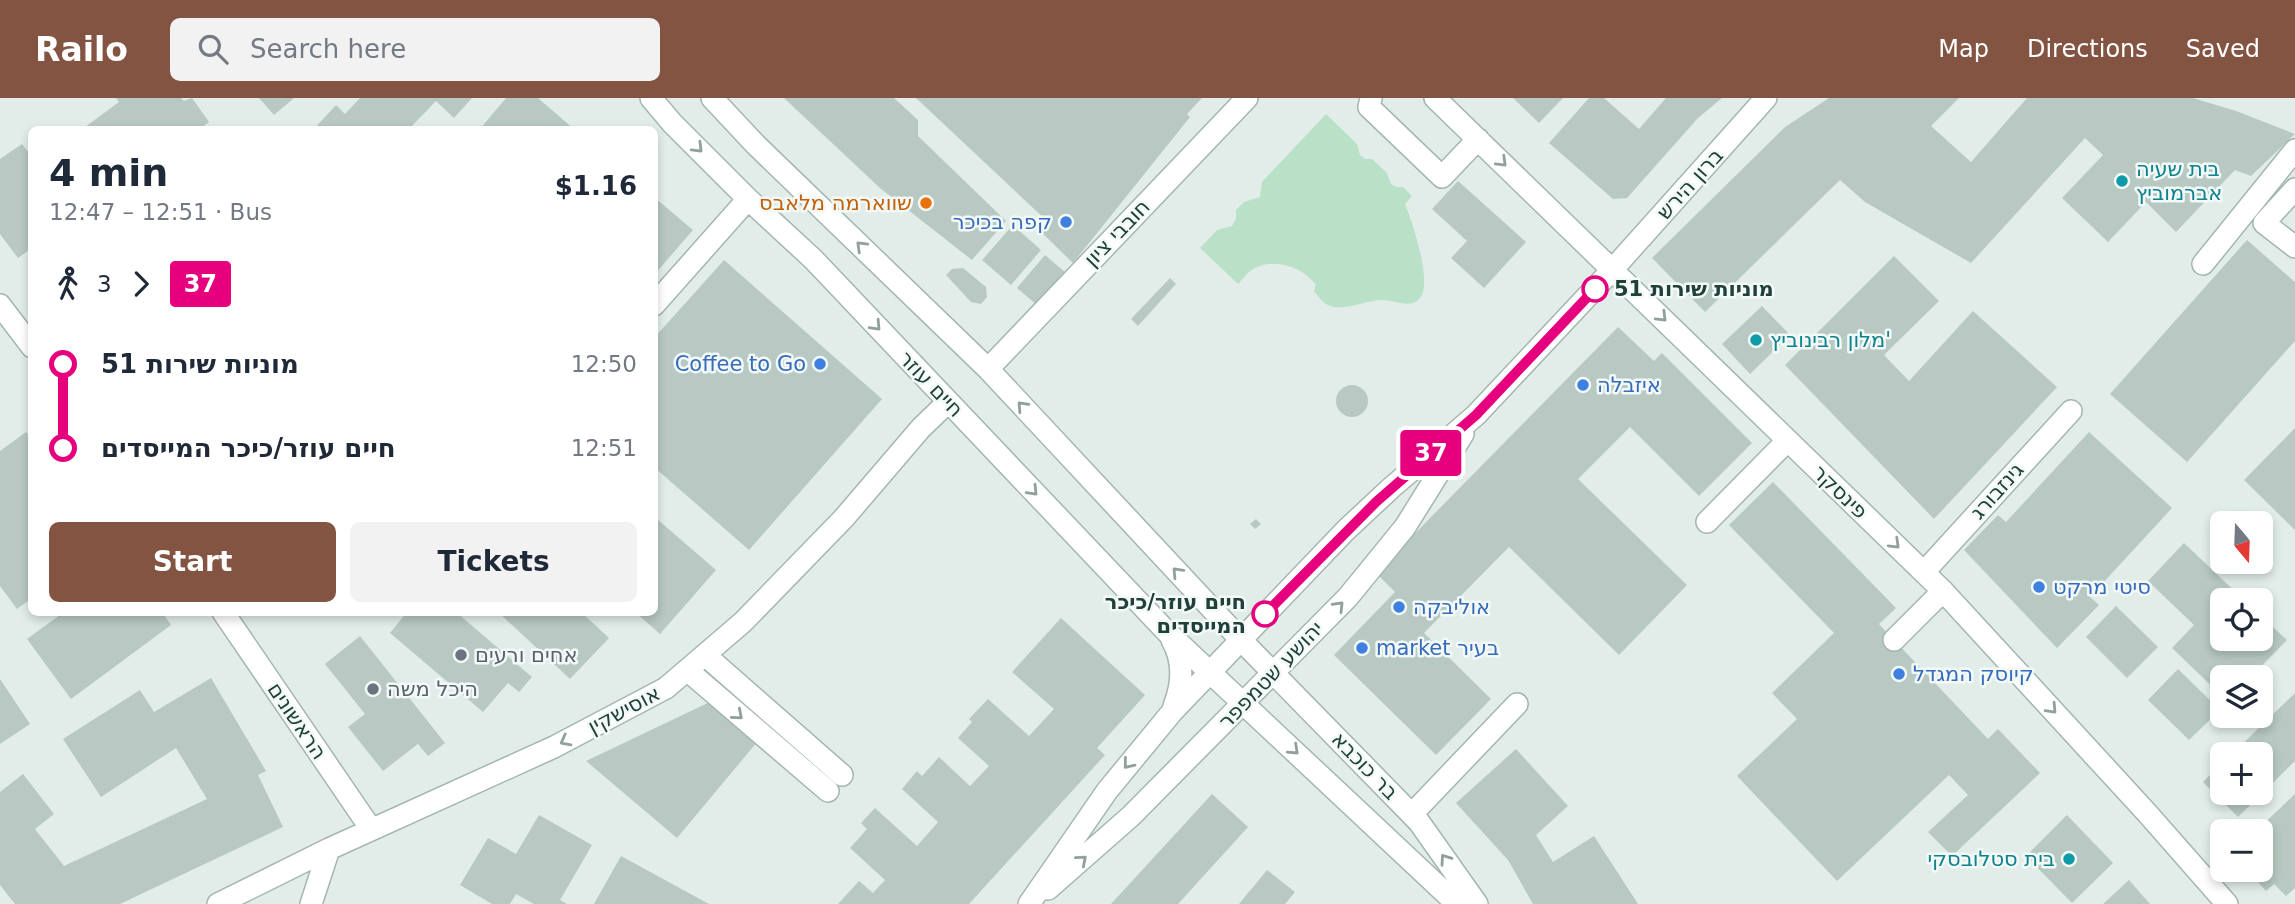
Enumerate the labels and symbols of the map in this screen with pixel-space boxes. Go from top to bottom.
one-way arrow [689,140,702,153]
street label: ברון הירש [1652,144,1728,224]
one-way arrow [1493,154,1506,167]
place label: בית שעיה אברמוביץ [2136,157,2222,205]
marker: בית שעיה אברמוביץ [2114,173,2130,189]
place label: שווארמה מלאבס [759,191,912,215]
marker: שווארמה מלאבס [918,195,934,211]
street label: חובבי ציון [1079,195,1155,271]
place label: קפה בכיכר [953,210,1052,234]
marker: קפה בכיכר [1058,214,1074,230]
one-way arrow [856,241,869,254]
marker: מוניות שירות 51 [1582,276,1608,302]
place label: מוניות שירות 51 [1614,277,1774,301]
one-way arrow [1654,309,1667,322]
one-way arrow [867,318,880,331]
place label: מלון רבינוביץ' [1770,328,1891,352]
marker: מלון רבינוביץ' [1748,332,1764,348]
street label: חיים עוזר [894,346,968,422]
place label: Coffee to Go [675,352,806,376]
marker: Coffee to Go [812,356,828,372]
place label: איזבלה [1597,373,1661,397]
marker: איזבלה [1575,377,1591,393]
one-way arrow [1018,401,1030,414]
line badge: 37 [1400,430,1462,476]
street label: גינזבורג [1966,458,2029,524]
street label: פינסקר [1808,460,1872,524]
one-way arrow [1024,483,1037,496]
north arrow [2210,511,2273,574]
one-way arrow [1887,536,1900,549]
one-way arrow [1173,567,1186,580]
place label: סיטי מרקט [2053,575,2151,599]
marker: סיטי מרקט [2031,579,2047,595]
place label: חיים עוזר/כיכר המייסדים [1105,590,1246,638]
place label: אוליבקה [1413,595,1490,619]
marker: אוליבקה [1391,599,1407,615]
marker: חיים עוזר/כיכר המייסדים [1252,601,1278,627]
one-way arrow [1331,601,1344,614]
street label: יהושע שטמפפר [1214,616,1328,734]
place label: market בעיר [1376,636,1499,660]
marker: market בעיר [1354,640,1370,656]
place label: אחים ורעים [475,643,577,667]
marker: אחים ורעים [453,647,469,663]
place label: קיוסק המגדל [1913,662,2034,686]
marker: קיוסק המגדל [1891,666,1907,682]
place label: היכל משה [387,677,478,701]
street label: הראשונים [263,678,331,764]
marker: היכל משה [365,681,381,697]
street label: אוסישקין [584,681,664,739]
one-way arrow [2044,701,2056,714]
one-way arrow [730,707,743,720]
street label: בר כוכבא [1327,727,1403,805]
one-way arrow [560,733,572,747]
one-way arrow [1285,741,1298,754]
one-way arrow [1124,756,1136,769]
place label: בית סטלובסקי [1927,847,2055,871]
marker: בית סטלובסקי [2061,851,2077,867]
one-way arrow [1441,854,1453,867]
one-way arrow [1074,856,1087,868]

